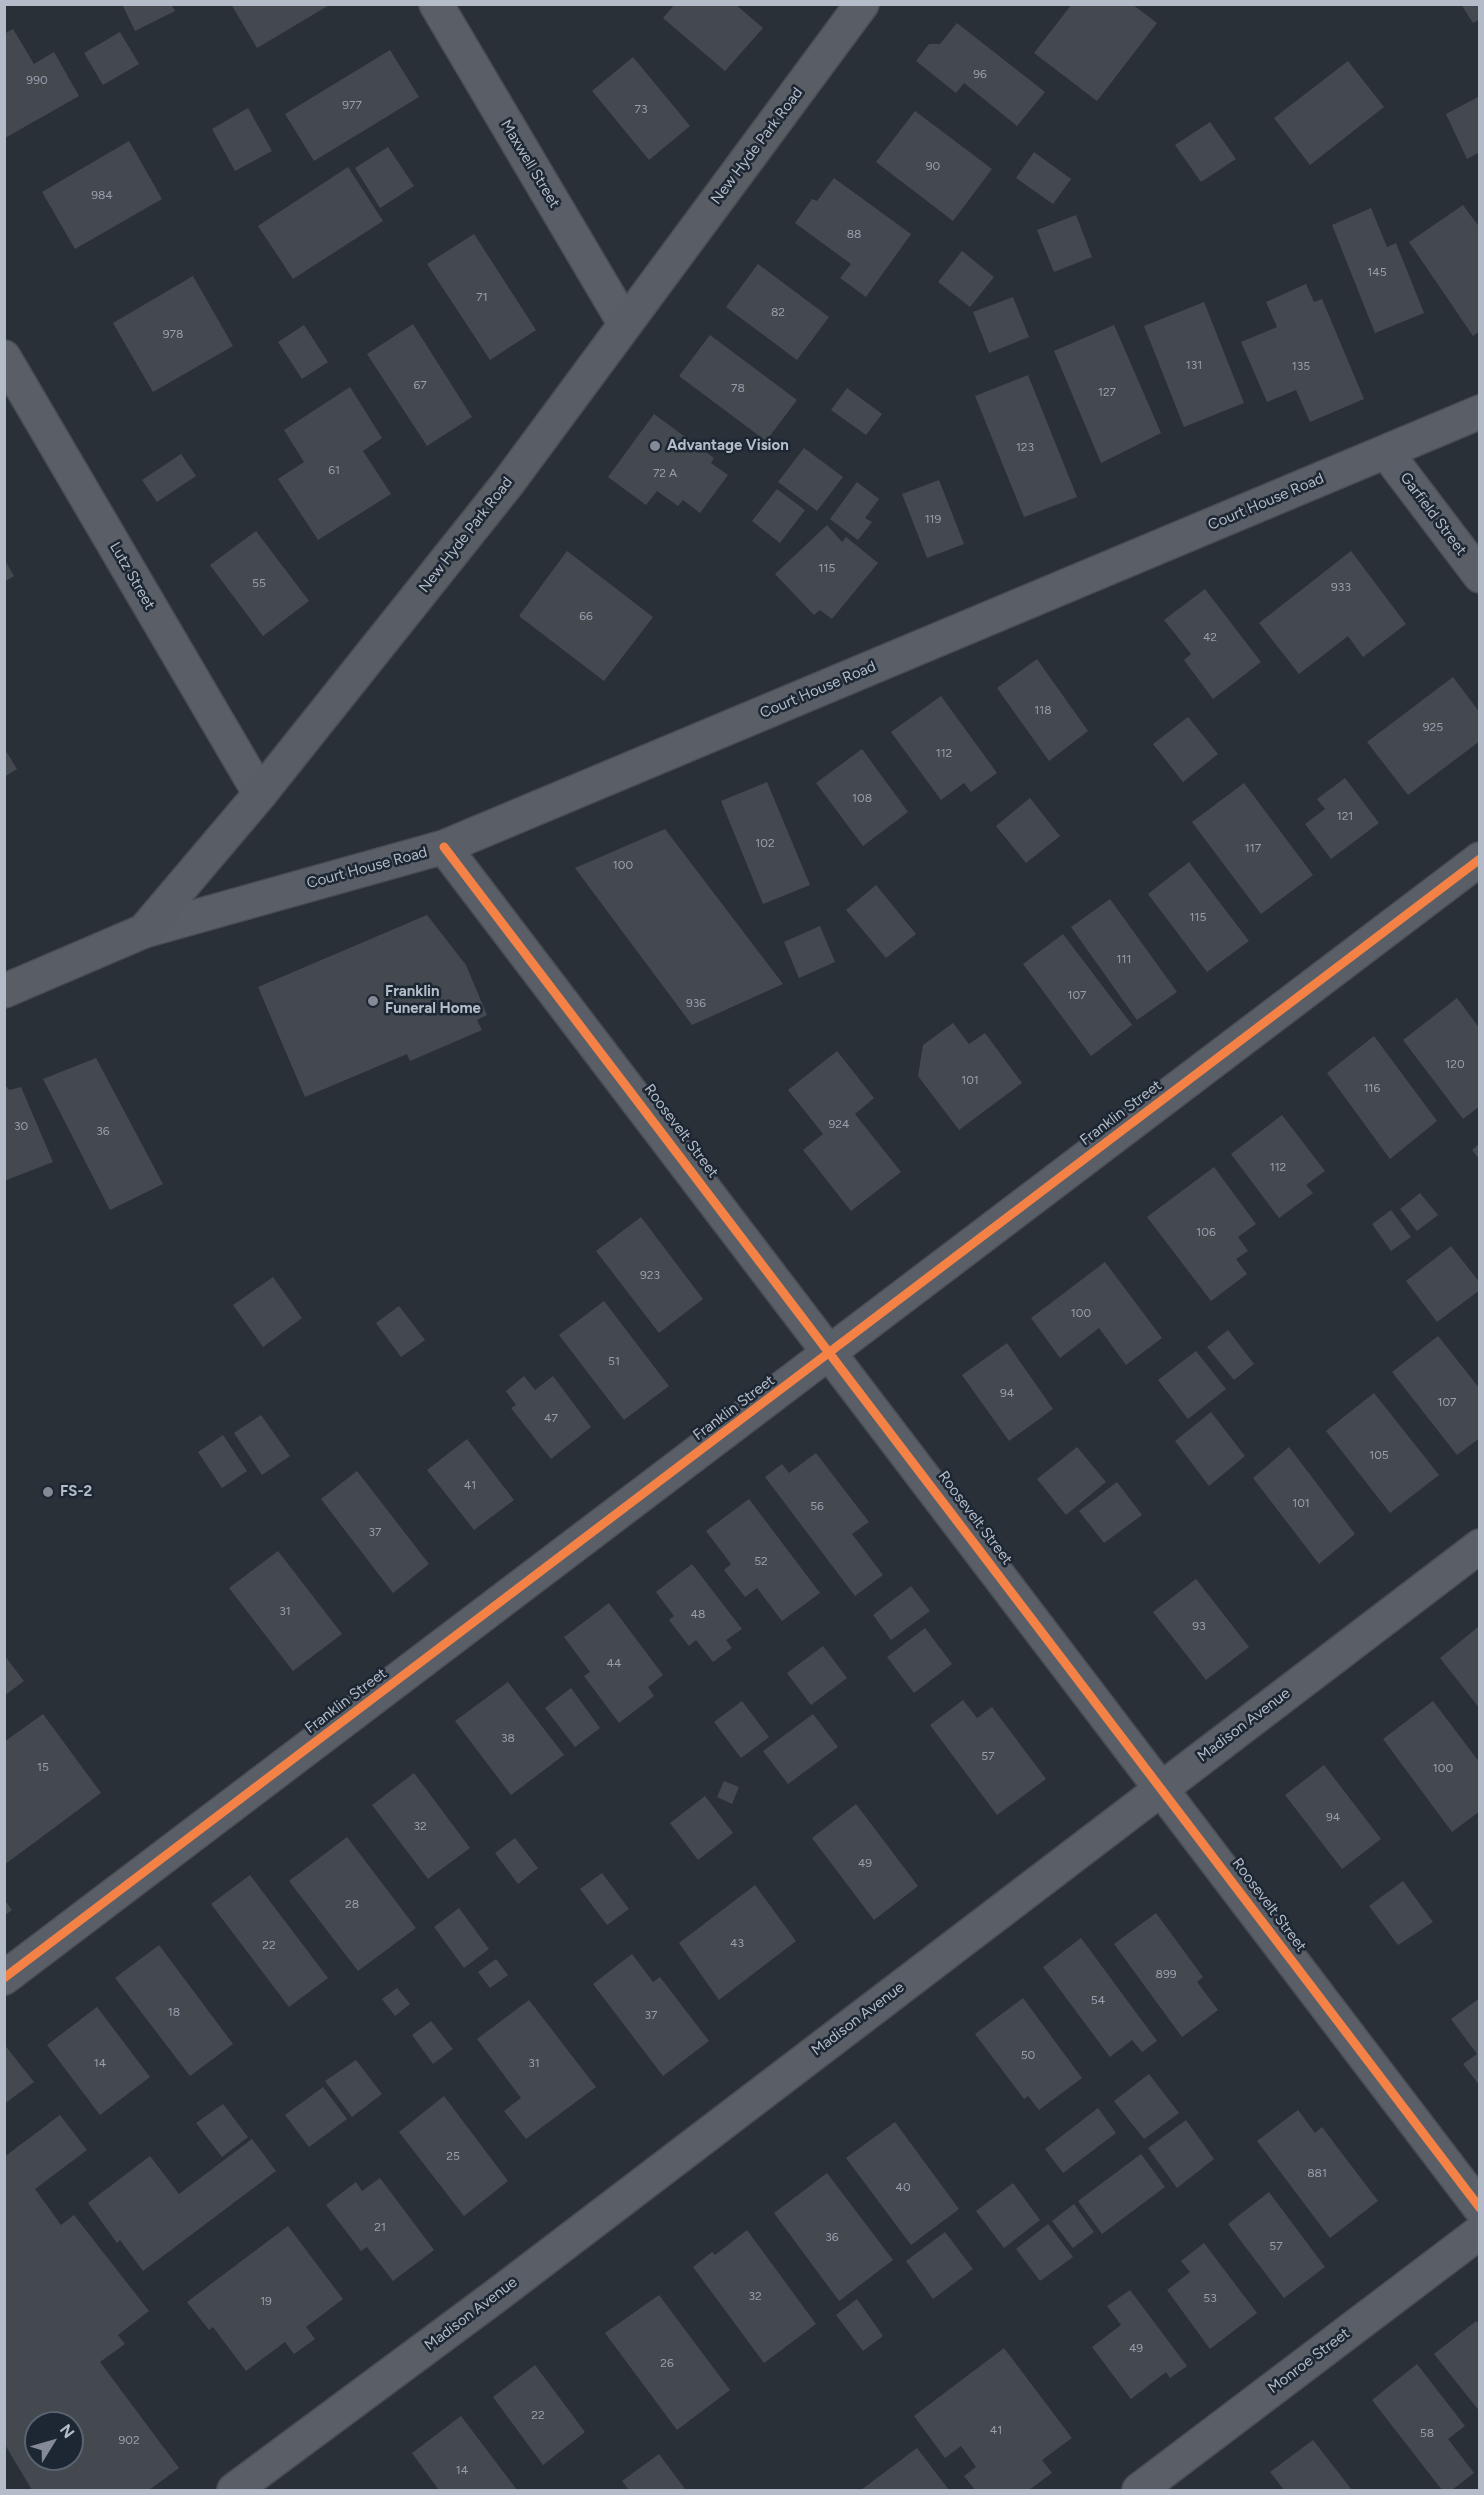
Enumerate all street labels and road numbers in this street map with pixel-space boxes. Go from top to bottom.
street label: New Hyde Park Road [707,84,807,208]
street label: Maxwell Street [497,117,563,211]
street label: Court House Road [1205,469,1327,535]
street label: Garfield Street [1396,469,1470,559]
street label: New Hyde Park Road [415,474,517,596]
street label: Lutz Street [105,539,159,613]
street label: Court House Road [757,657,879,723]
street label: Court House Road [305,843,429,893]
street label: Franklin Street [1077,1077,1165,1149]
street label: Roosevelt Street [640,1081,722,1181]
street label: Franklin Street [690,1372,778,1444]
street label: Roosevelt Street [934,1468,1016,1568]
street label: Franklin Street [302,1665,390,1737]
street label: Madison Avenue [1194,1684,1294,1766]
street label: Roosevelt Street [1228,1855,1310,1955]
street label: Madison Avenue [808,1978,908,2060]
street label: Madison Avenue [421,2273,521,2355]
street label: Monroe Street [1265,2324,1353,2398]

